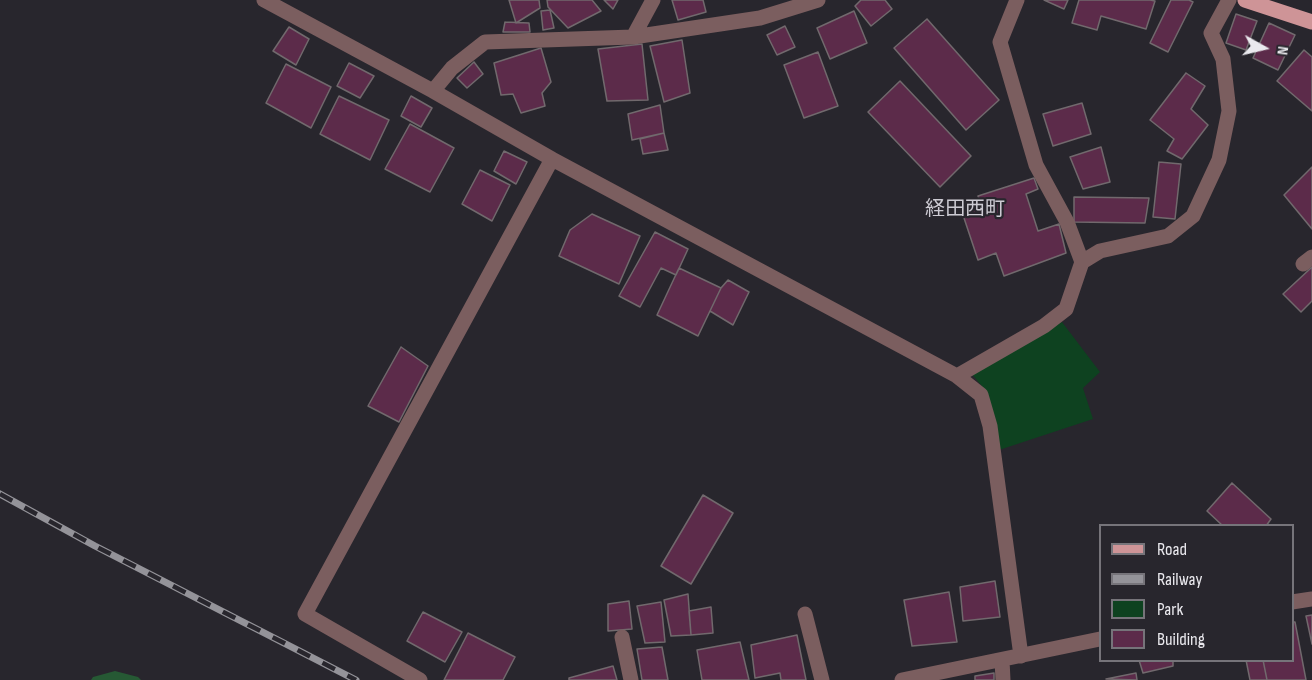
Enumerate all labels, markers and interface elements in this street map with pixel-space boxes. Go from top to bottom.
north arrow [1234,18,1294,78]
text: N [1272,45,1292,56]
district label: 経田西町 [925,198,1005,222]
legend [1099,524,1294,662]
text: Road [1157,539,1187,560]
text: Railway [1157,569,1202,590]
text: Park [1157,599,1183,620]
text: Building [1157,629,1205,650]

